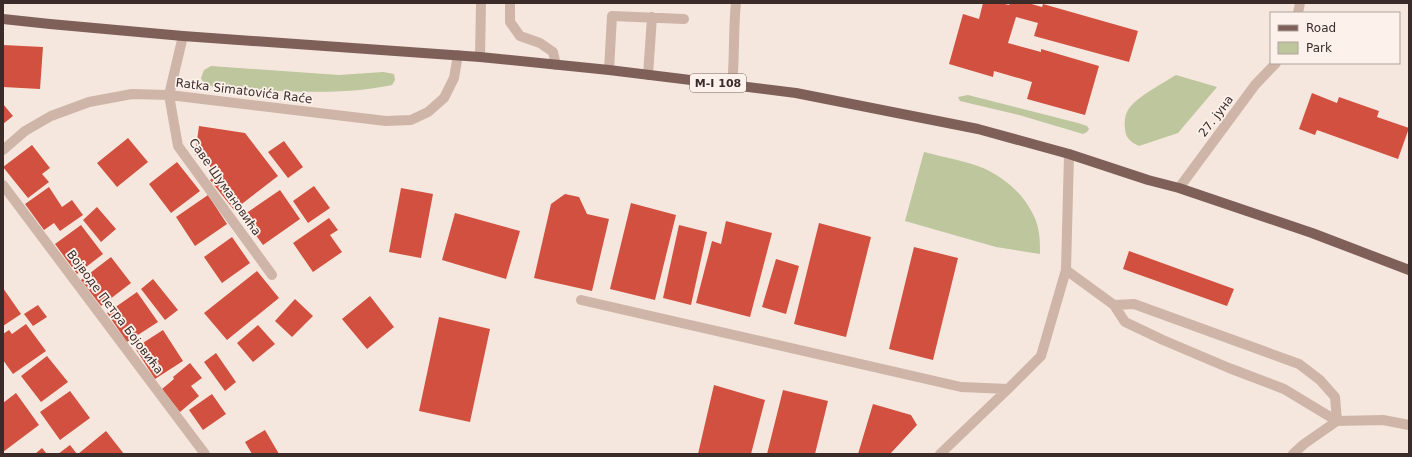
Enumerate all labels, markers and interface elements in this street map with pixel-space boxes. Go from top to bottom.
legend [1270,12,1400,64]
text: Road [1306,21,1336,35]
text: Park [1306,41,1332,55]
road number: M-I 108 [690,74,746,92]
street label: Ratka Simatovića Raće [175,76,313,106]
street label: 27. јуна [1196,92,1236,140]
street label: Саве Шумановића [186,136,264,238]
street label: Војводе Петра Бојовића [64,247,166,377]

